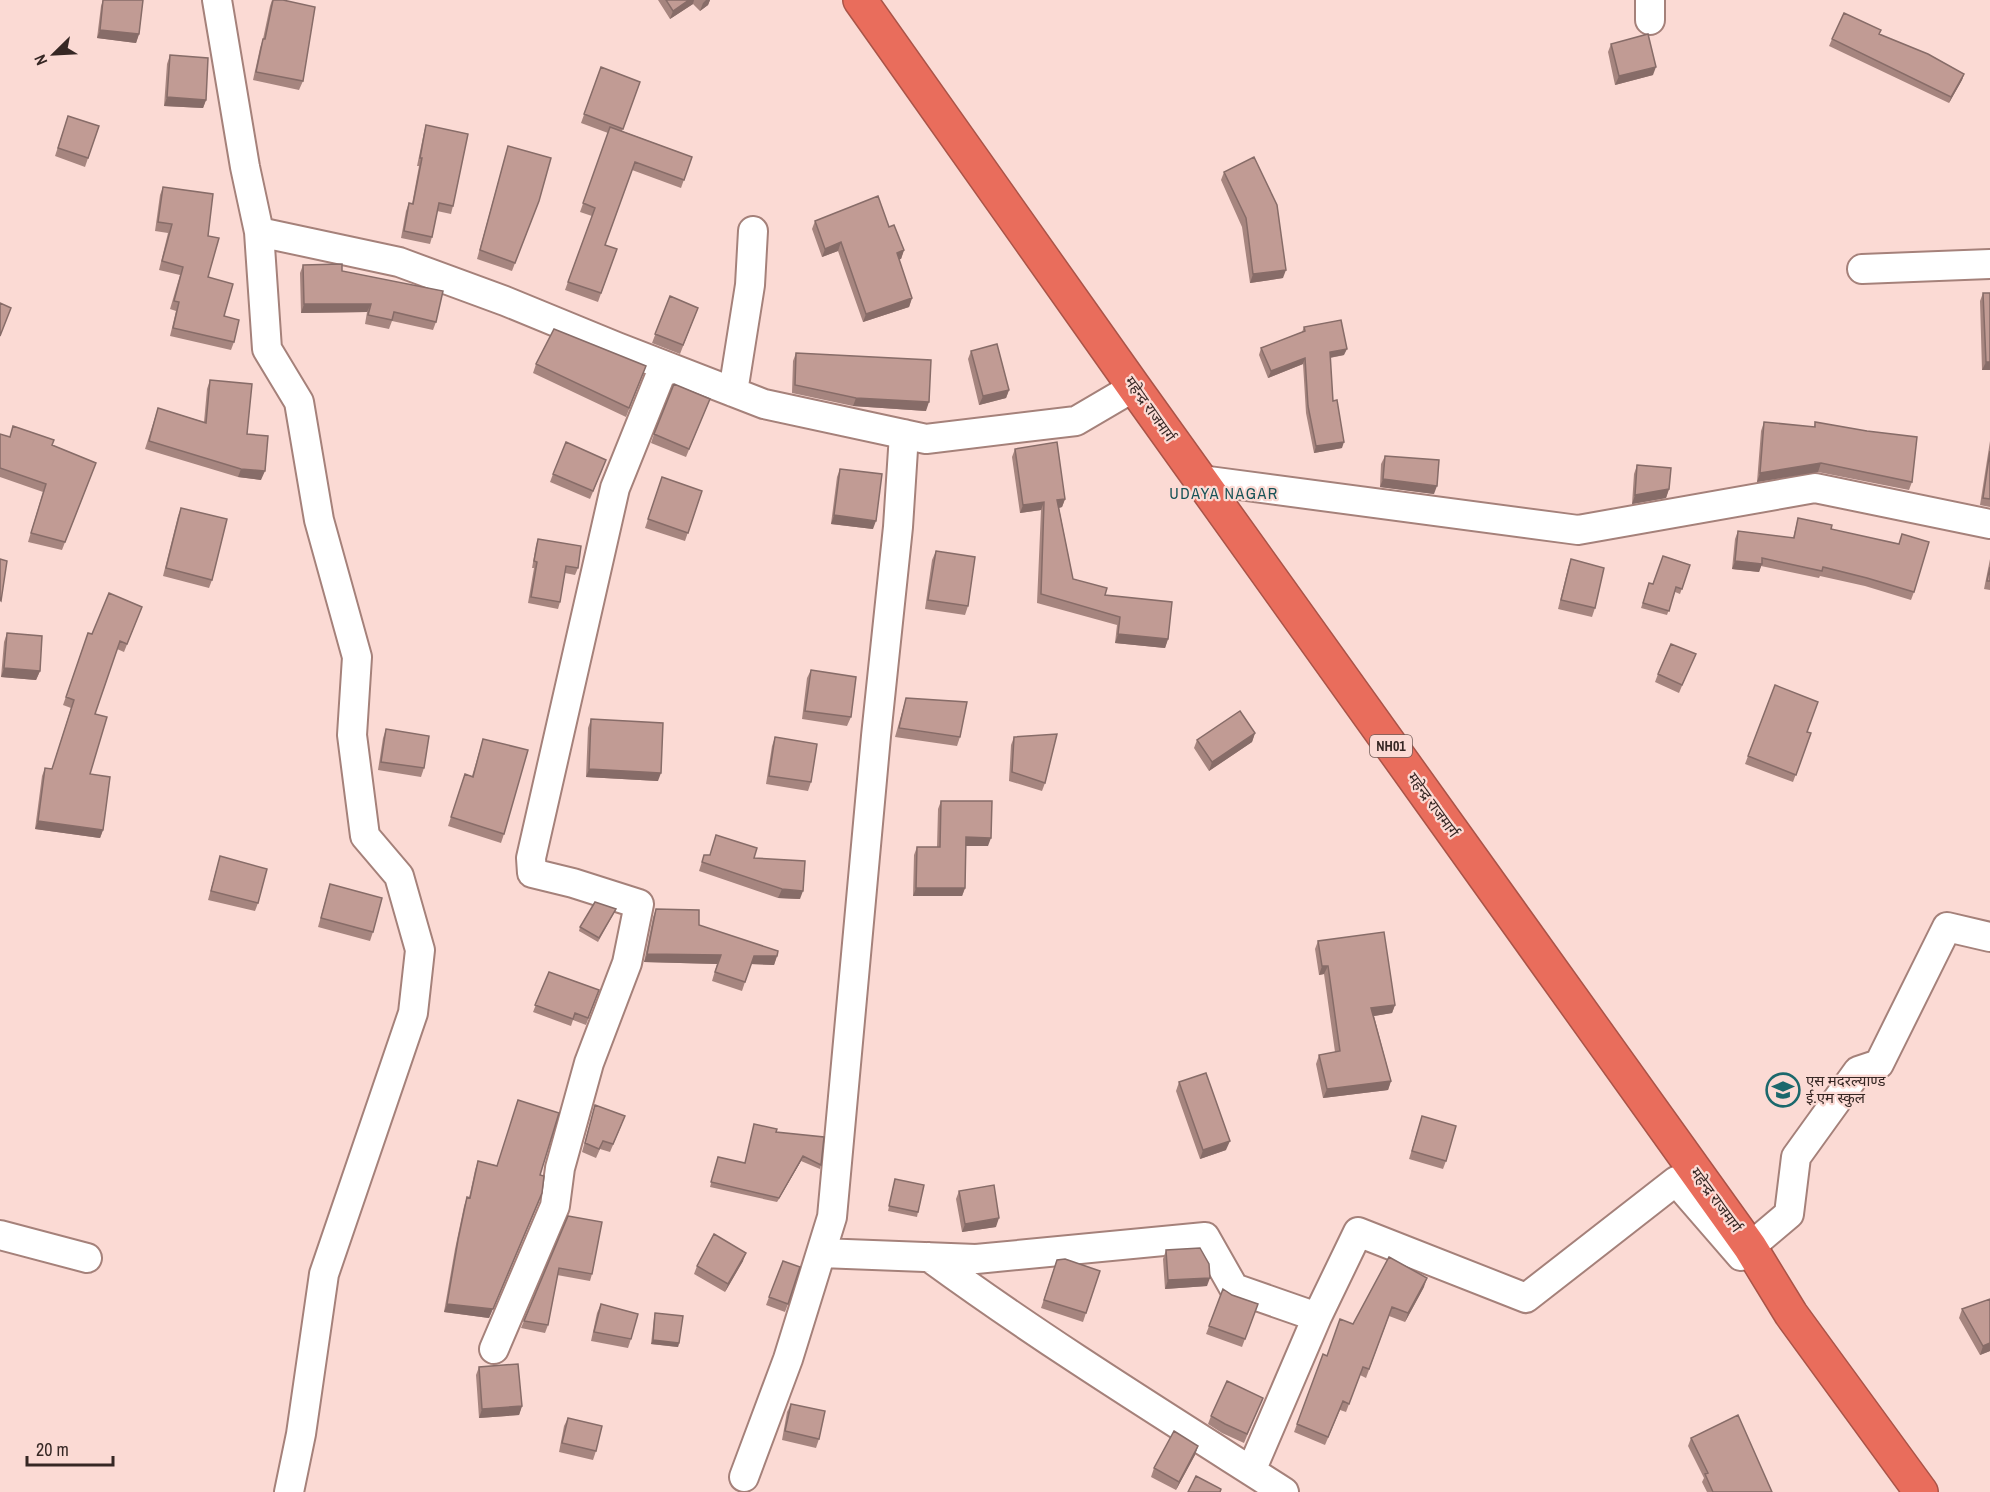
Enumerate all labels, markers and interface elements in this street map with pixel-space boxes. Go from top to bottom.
north arrow [24,24,84,84]
text: N [28,51,52,69]
street label: महेन्द्र राजमार्ग [1120,372,1181,446]
district label: UDAYA NAGAR [1169,482,1279,504]
road number: NH01 [1370,735,1412,757]
street label: महेन्द्र राजमार्ग [1403,768,1465,842]
place label: एस मदरल्याण्ड ई.एम स्कुल [1806,1070,1886,1108]
school or university icon: एस मदरल्याण्ड ई.एम स्कुल [1765,1072,1801,1108]
street label: महेन्द्र राजमार्ग [1686,1163,1748,1237]
scale bar [27,1429,112,1467]
text: 20 m [36,1437,69,1462]

